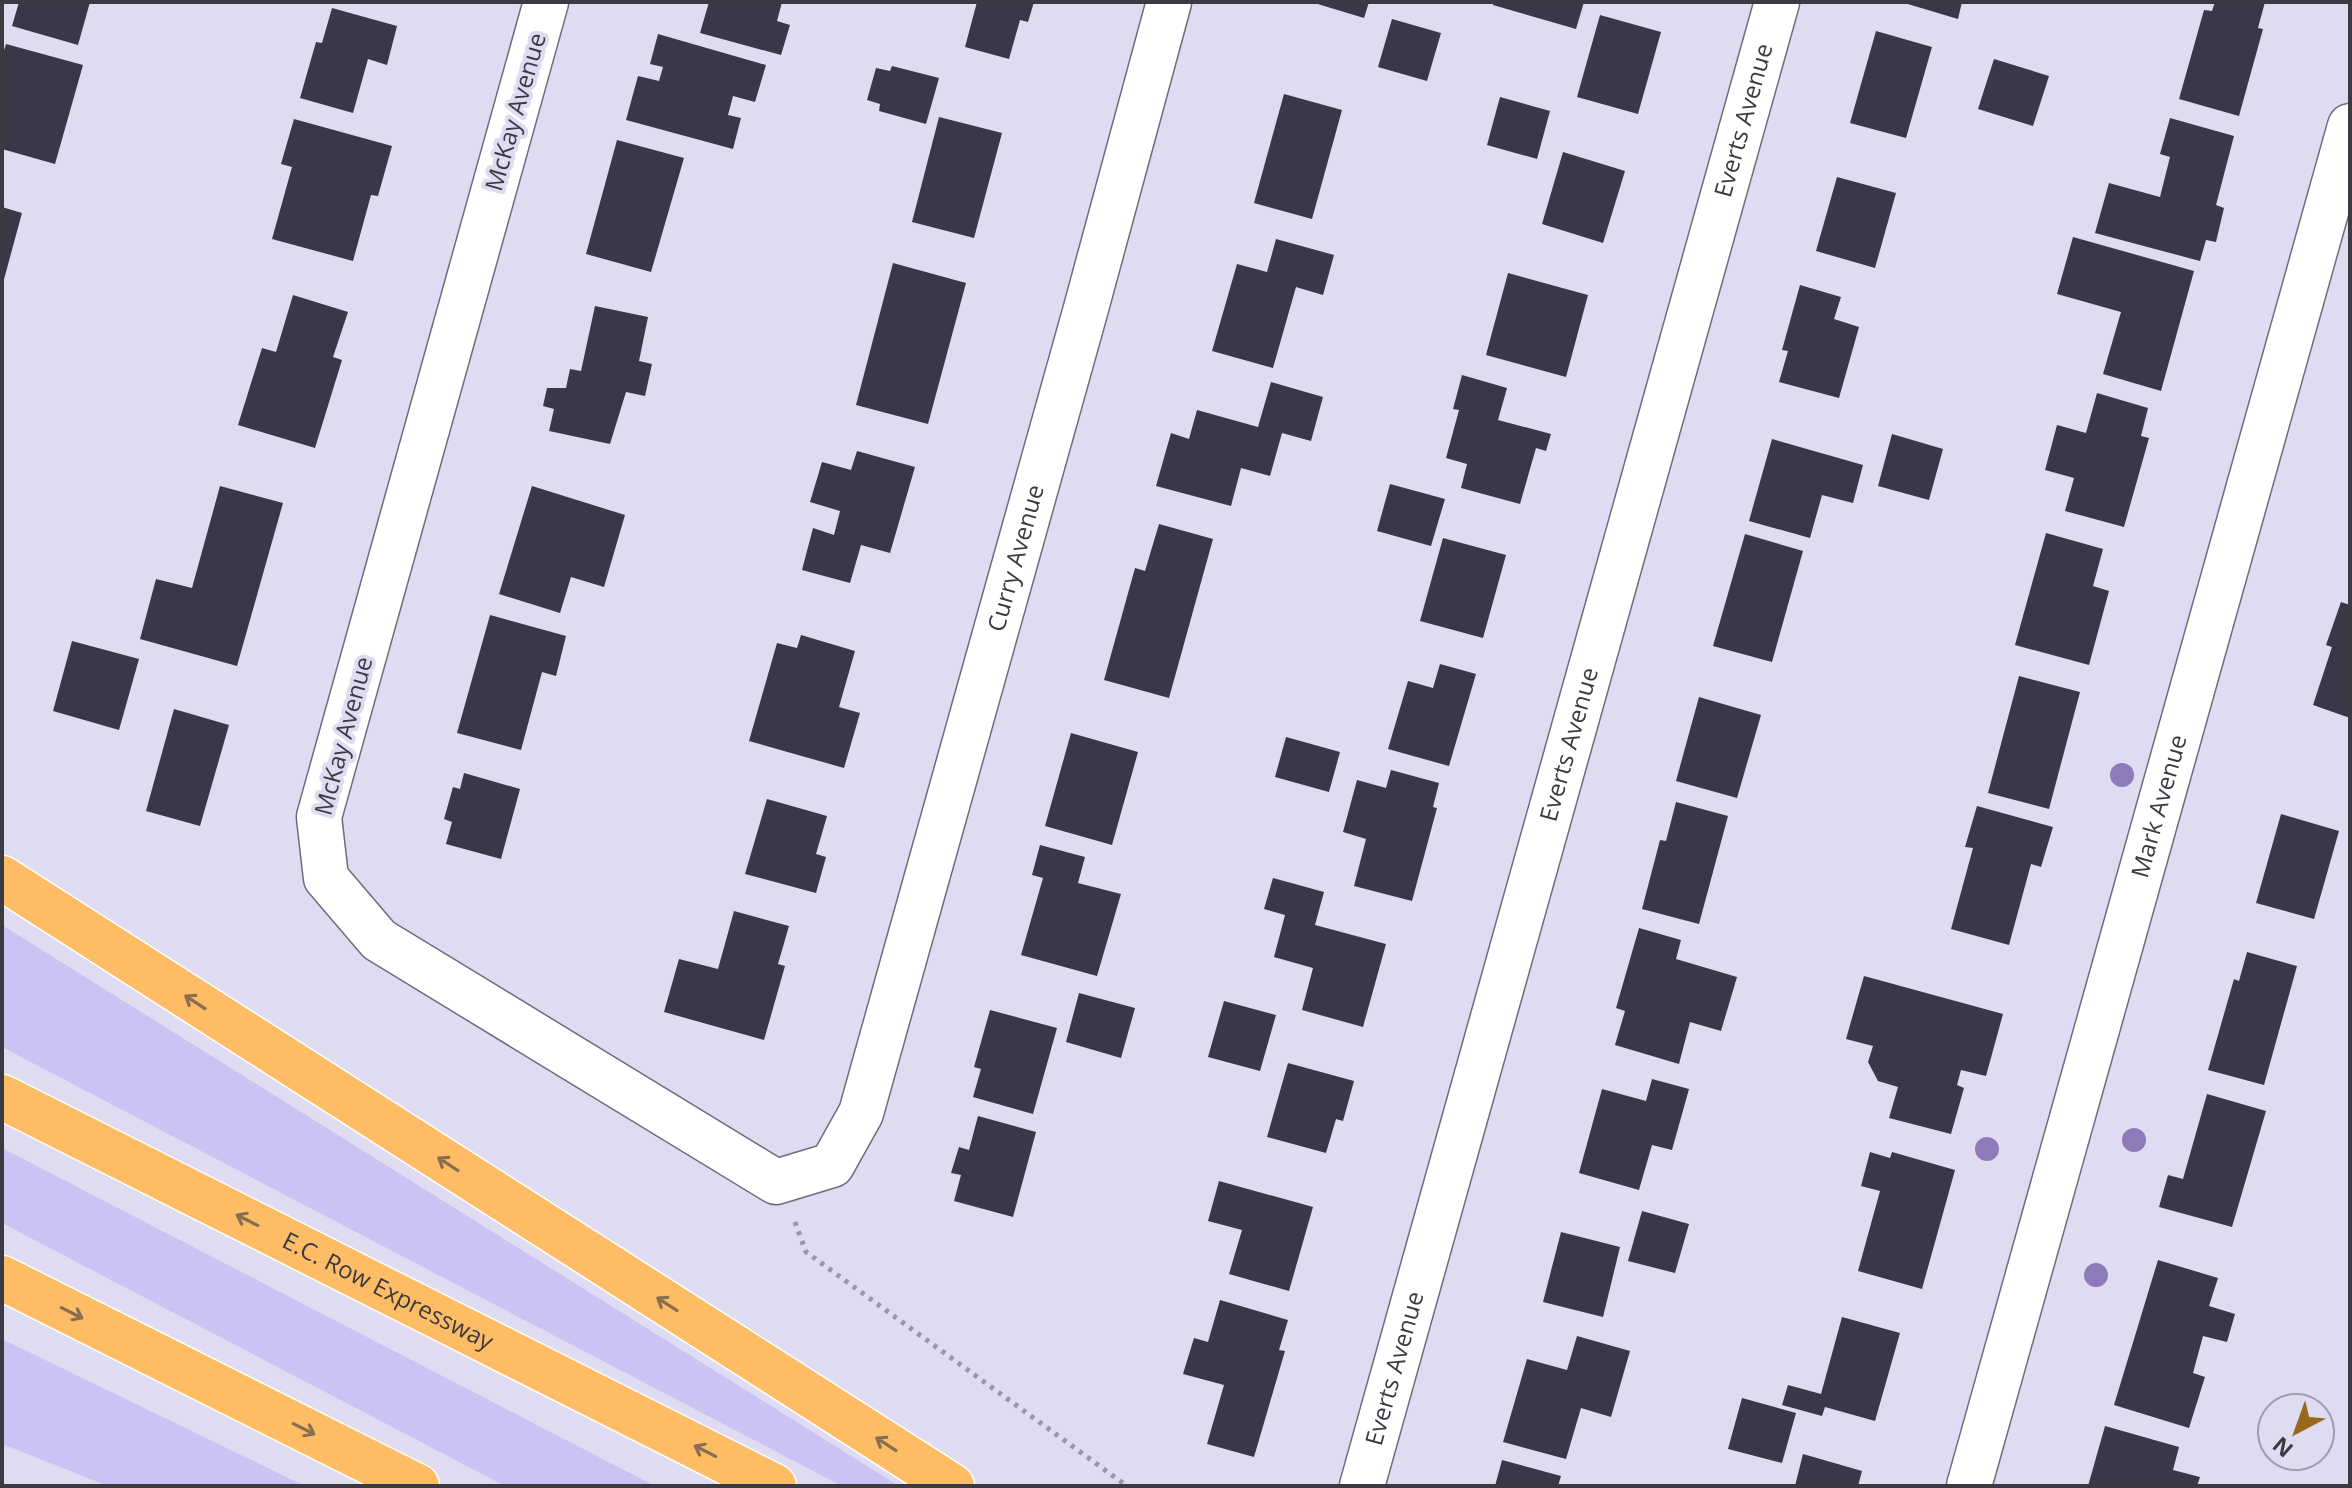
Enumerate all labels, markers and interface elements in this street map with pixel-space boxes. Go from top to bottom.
street label: McKay Avenue [476,29,553,194]
street label: Everts Avenue [1705,39,1780,201]
street label: Curry Avenue [978,481,1051,635]
street label: McKay Avenue [306,653,380,819]
street label: Everts Avenue [1531,663,1605,825]
street label: Mark Avenue [2122,730,2194,881]
one-way arrow [184,994,207,1010]
one-way arrow [437,1156,459,1173]
one-way arrow [236,1212,260,1228]
street label: E.C. Row Expressway [277,1223,500,1357]
street label: Everts Avenue [1356,1287,1431,1449]
one-way arrow [656,1296,679,1312]
one-way arrow [59,1305,83,1321]
north arrow [2256,1392,2336,1472]
one-way arrow [292,1422,316,1437]
text: N [2266,1431,2299,1465]
one-way arrow [875,1436,898,1452]
one-way arrow [693,1443,717,1458]

